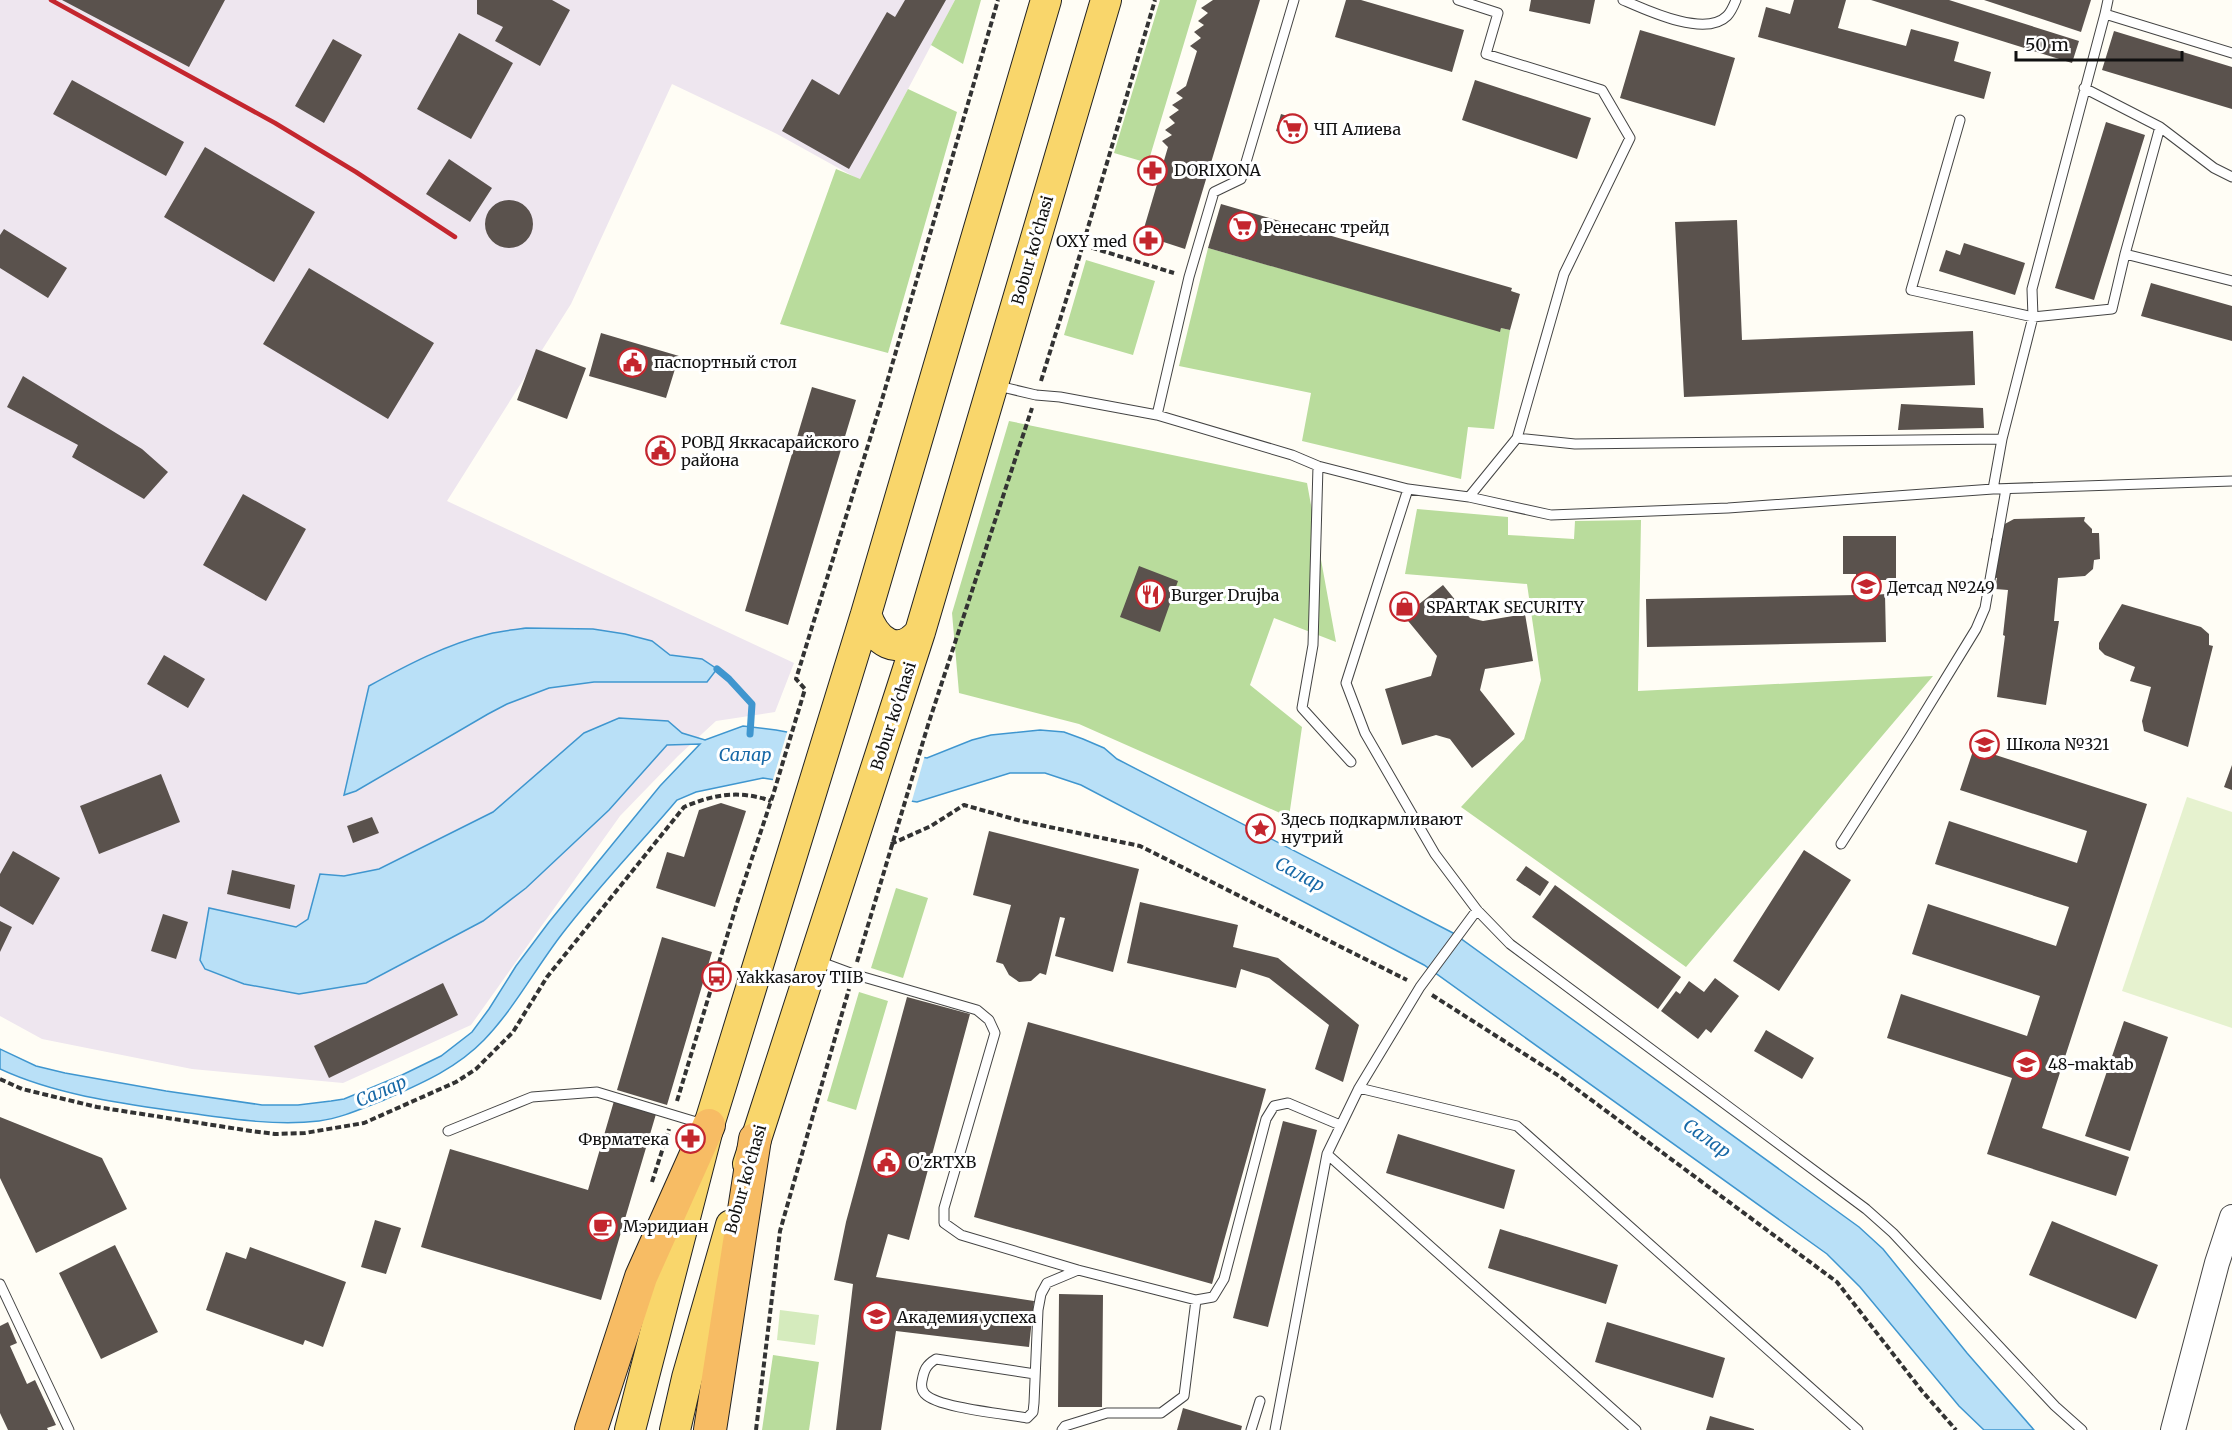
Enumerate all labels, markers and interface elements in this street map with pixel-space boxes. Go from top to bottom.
scale bar [2016,24,2182,62]
text: 50 m [2025,33,2069,56]
supermarket icon: ЧП Алиева [1277,113,1309,145]
place label: ЧП Алиева [1314,119,1401,139]
pharmacy icon: DORIXONA [1137,154,1169,186]
place label: DORIXONA [1174,160,1262,180]
street label: Bobur ko'chasi [1007,193,1057,307]
supermarket icon: Ренесанс трейд [1226,211,1258,243]
place label: Ренесанс трейд [1263,217,1390,237]
pharmacy icon: OXY med [1132,225,1164,257]
place label: OXY med [1056,231,1127,251]
public building icon: паспортный стол [617,346,649,378]
place label: паспортный стол [654,352,797,372]
place label: РОВД Яккасарайского района [681,432,859,470]
public building icon: РОВД Яккасарайского района [644,435,676,467]
school or university icon: Детсад №249 [1850,571,1882,603]
place label: Детсад №249 [1887,577,1995,597]
restaurant icon: Burger Drujba [1134,579,1166,611]
place label: Burger Drujba [1171,585,1280,605]
shop icon: SPARTAK SECURITY [1389,591,1421,623]
place label: SPARTAK SECURITY [1426,597,1585,617]
street label: Bobur ko'chasi [866,659,920,773]
school or university icon: Школа №321 [1969,728,2001,760]
place label: Школа №321 [2006,734,2109,754]
water label: Салар [718,743,772,766]
place label: Здесь подкармливают нутрий [1281,809,1463,847]
place icon: Здесь подкармливают нутрий [1244,812,1276,844]
water label: Салар [1271,851,1329,897]
bus stop icon: Yakkasaroy TIIB [700,961,732,993]
place label: Yakkasaroy TIIB [736,967,863,987]
school or university icon: 48-maktab [2011,1048,2043,1080]
place label: 48-maktab [2048,1054,2134,1074]
water label: Салар [352,1070,410,1112]
water label: Салар [1679,1113,1735,1163]
street label: Bobur ko'chasi [720,1122,770,1236]
pharmacy icon: Фврматека [674,1123,706,1155]
place label: Фврматека [578,1129,669,1149]
public building icon: O'zRTXB [871,1146,903,1178]
place label: O'zRTXB [908,1152,977,1172]
cafe icon: Мэридиан [586,1210,618,1242]
place label: Мэридиан [623,1216,708,1236]
school or university icon: Академия успеха [860,1301,892,1333]
place label: Академия успеха [896,1307,1037,1327]

